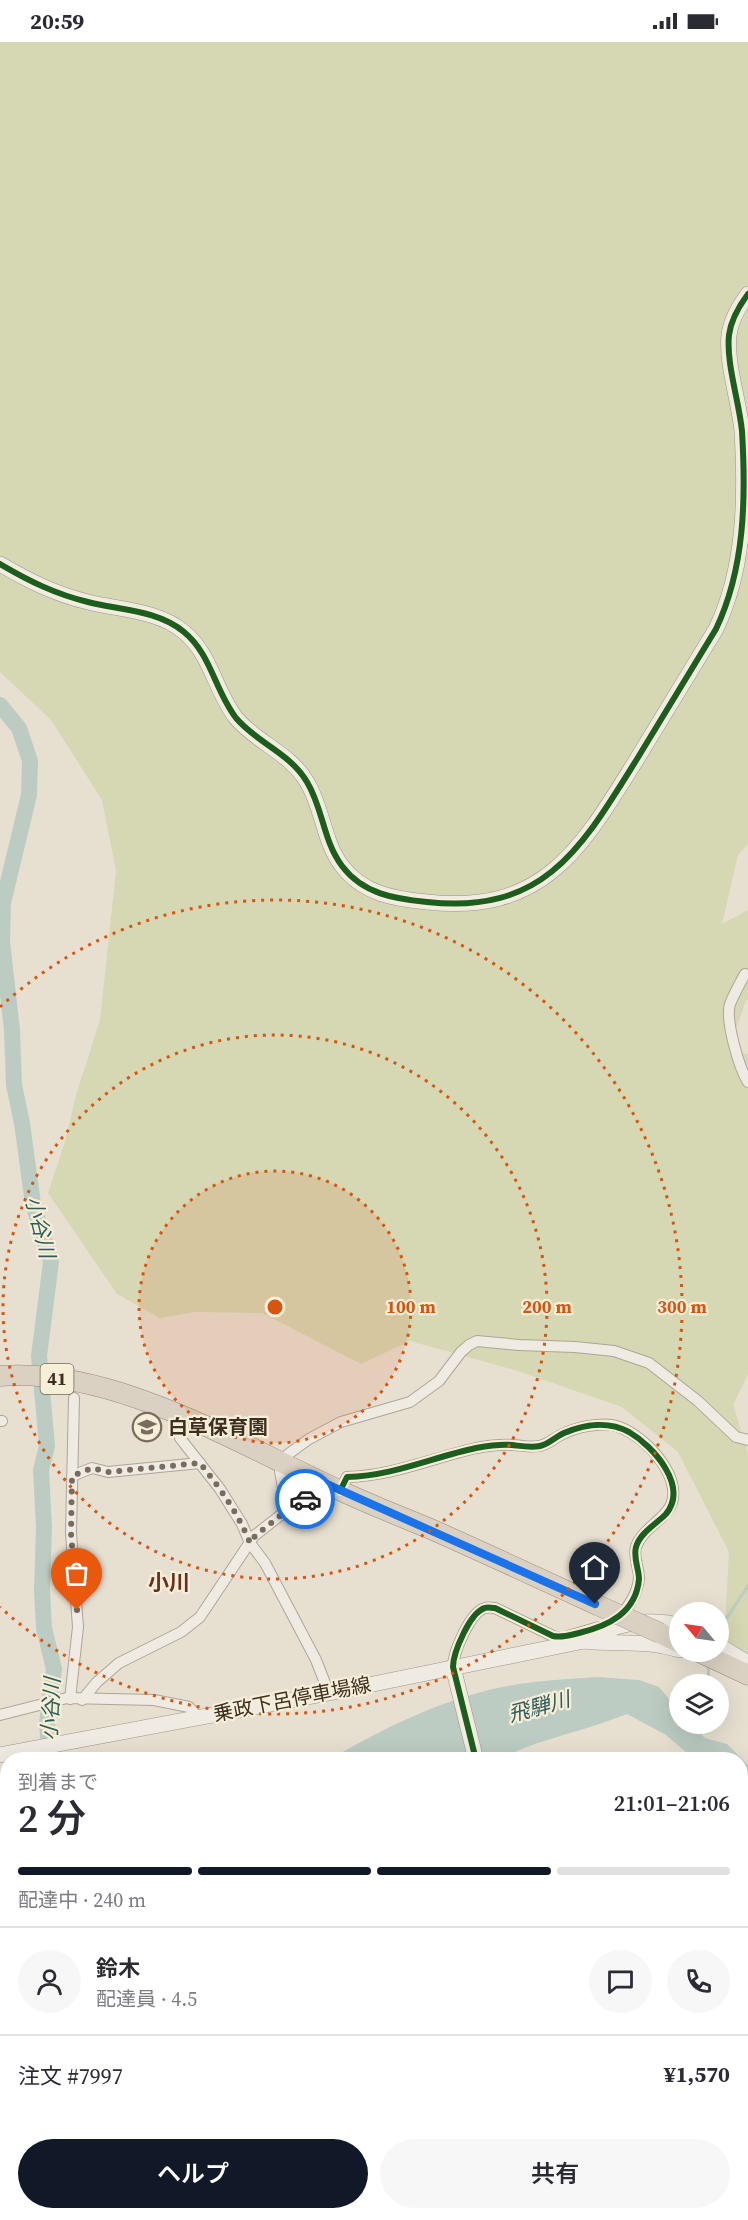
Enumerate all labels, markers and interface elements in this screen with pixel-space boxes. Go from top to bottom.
text: 20:59 [30,6,84,36]
water label: 小谷川 [19,1193,63,1263]
text: 100 m [386,1294,436,1319]
text: 200 m [522,1294,572,1319]
text: 300 m [657,1294,707,1319]
centre of rings [265,1297,285,1317]
road number: 41 [40,1364,74,1394]
school or university icon: 白草保育園 [131,1411,163,1443]
place label: 白草保育園 [168,1413,268,1441]
courier [275,1469,335,1529]
icon: car [289,1483,322,1516]
pin [569,1542,620,1604]
pin [51,1548,102,1610]
icon: home [578,1551,611,1584]
icon: bag [60,1557,93,1590]
district label: 小川 [148,1568,190,1597]
north arrow [669,1602,729,1662]
map controls [669,1602,729,1734]
street label: 乗政下呂停車場線 [211,1670,373,1728]
button: layers [669,1674,729,1734]
water label: 小谷川 [34,1675,67,1741]
water label: 飛騨川 [505,1684,575,1729]
text: 到着まで [18,1768,98,1796]
text: 21:01–21:06 [614,1788,730,1818]
text: 2 分 [18,1792,86,1845]
text: 配達中 · 240 m [18,1886,146,1914]
button: person [18,1950,81,2013]
button: chat [589,1950,652,2013]
button: phone [667,1950,730,2013]
text: 鈴木 [96,1953,140,1983]
text: 配達員 · 4.5 [96,1985,197,2013]
text: ¥1,570 [664,2059,730,2089]
text: 注文 #7997 [18,2061,123,2091]
button: ヘルプ [18,2139,368,2208]
button: 共有 [380,2139,730,2208]

